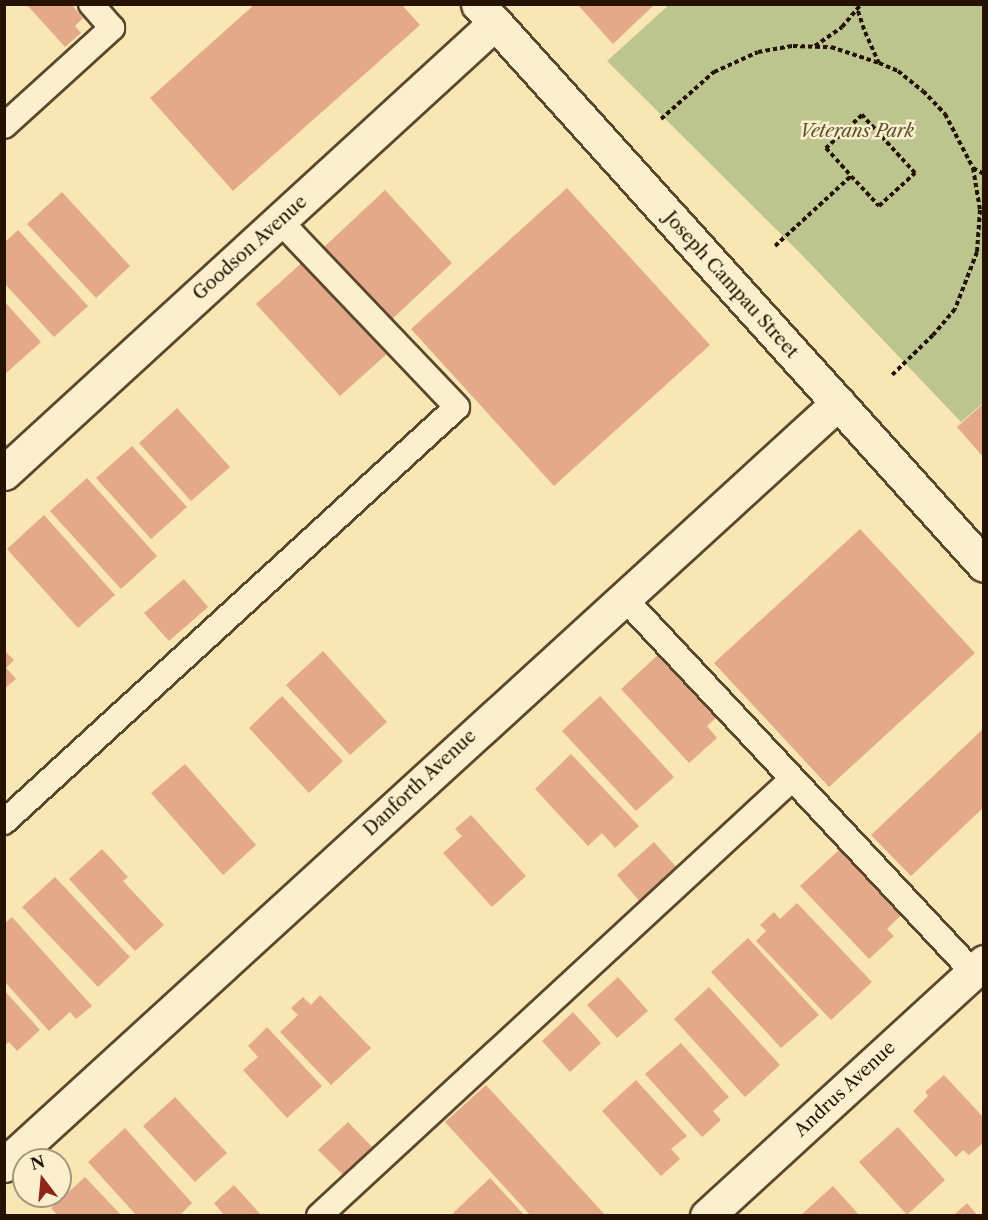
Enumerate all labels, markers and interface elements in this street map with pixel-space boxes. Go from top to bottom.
park label: Veterans Park [800,120,914,142]
street label: Goodson Avenue [188,191,312,305]
street label: Joseph Campau Street [659,207,803,363]
street label: Danforth Avenue [359,725,481,841]
street label: Andrus Avenue [790,1036,900,1142]
north arrow [12,1148,72,1208]
text: N [28,1151,47,1174]

